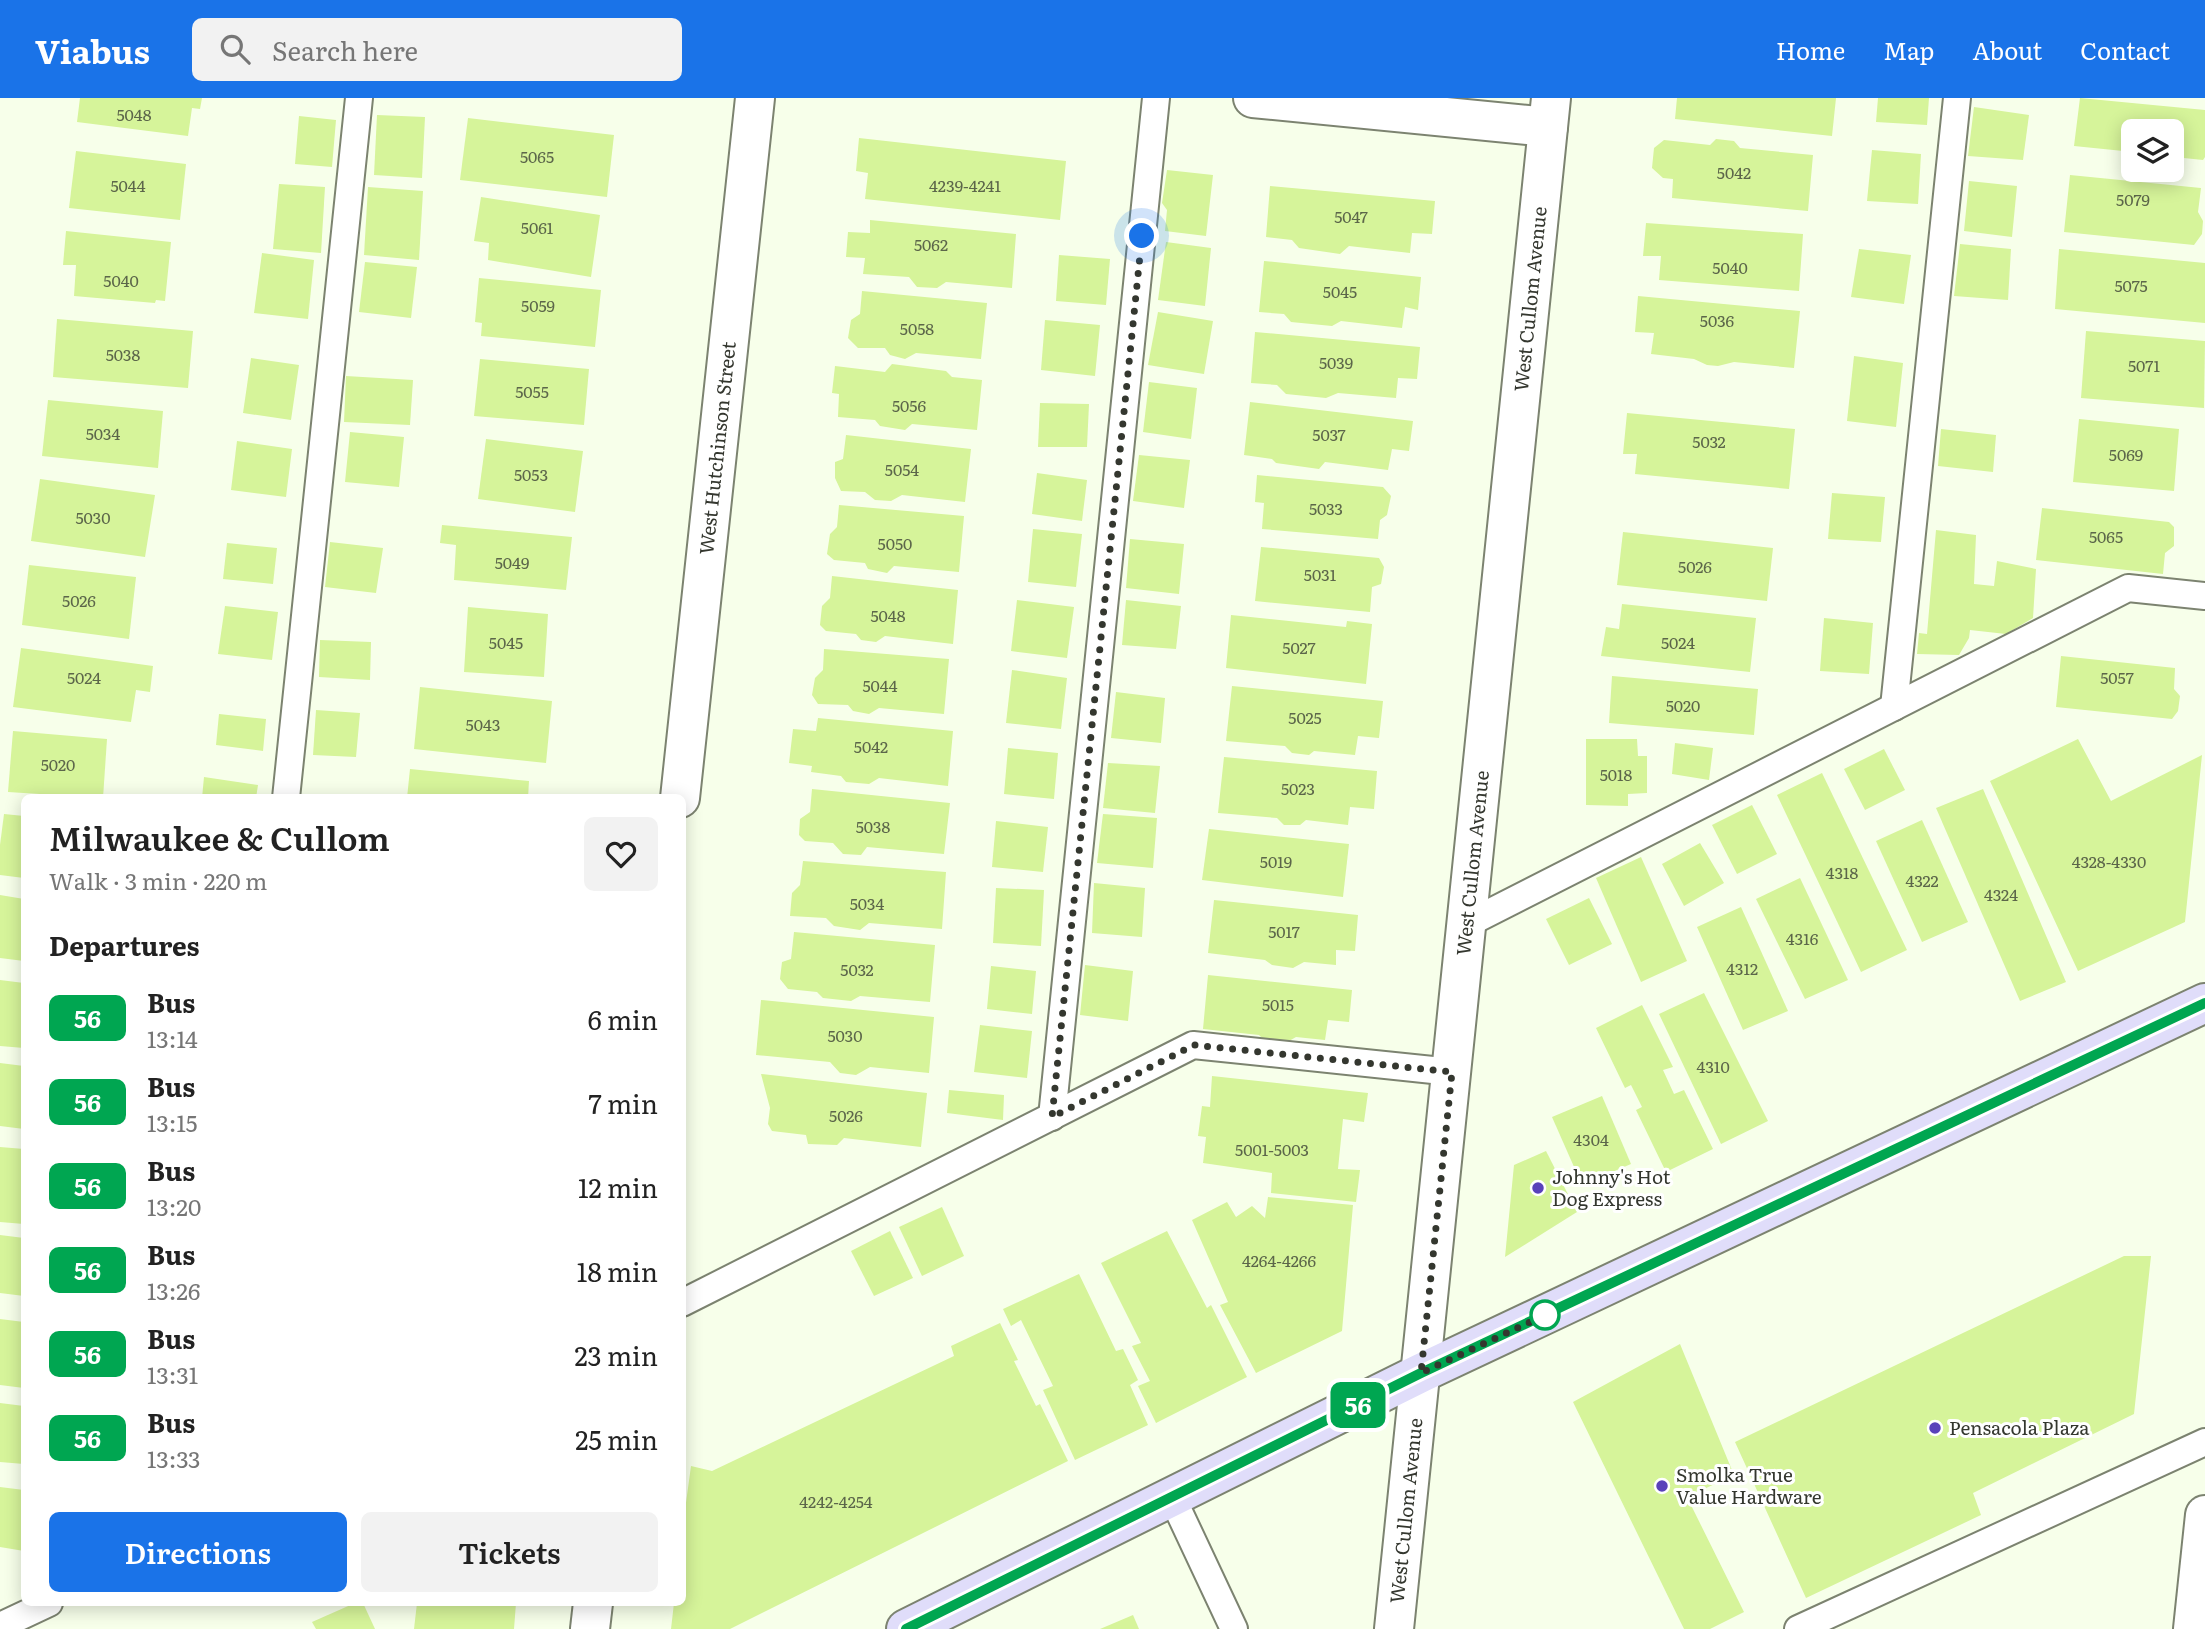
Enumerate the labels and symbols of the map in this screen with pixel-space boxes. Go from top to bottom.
house number: 5048 [116,102,152,126]
house number: 5065 [520,144,554,168]
house number: 5042 [1717,160,1751,184]
house number: 5044 [110,173,146,197]
house number: 4239-4241 [929,173,1001,197]
house number: 5079 [2116,187,2150,211]
house number: 5047 [1334,204,1368,228]
street label: West Cullom Avenue [1506,205,1553,393]
house number: 5061 [521,215,554,239]
your location [1124,218,1159,253]
house number: 5062 [914,232,948,256]
house number: 5040 [1712,255,1748,279]
house number: 5040 [103,268,139,292]
house number: 5075 [2114,273,2148,297]
house number: 5045 [1323,279,1357,303]
house number: 5059 [521,293,555,317]
house number: 5036 [1700,308,1735,332]
house number: 5058 [900,316,934,340]
street label: West Hutchinson Street [691,340,742,556]
house number: 5038 [106,342,140,366]
house number: 5039 [1319,350,1353,374]
house number: 5071 [2128,353,2160,377]
house number: 5055 [515,379,549,403]
house number: 5056 [892,393,926,417]
house number: 5034 [86,421,120,445]
house number: 5037 [1312,422,1346,446]
house number: 5032 [1692,429,1726,453]
house number: 5069 [2109,442,2143,466]
house number: 5054 [885,457,919,481]
house number: 5053 [514,462,548,486]
house number: 5033 [1309,496,1343,520]
house number: 5030 [75,505,111,529]
house number: 5065 [2089,524,2123,548]
house number: 5050 [878,531,912,555]
house number: 5049 [495,550,529,574]
house number: 5026 [1678,554,1712,578]
house number: 5031 [1304,562,1337,586]
house number: 5026 [62,588,96,612]
house number: 5048 [870,603,906,627]
house number: 5045 [489,630,523,654]
house number: 5024 [1661,630,1695,654]
house number: 5027 [1282,635,1316,659]
house number: 5024 [67,665,101,689]
house number: 5057 [2100,665,2134,689]
house number: 5044 [862,673,898,697]
house number: 5020 [1666,693,1700,717]
house number: 5025 [1288,705,1322,729]
house number: 5043 [466,712,500,736]
house number: 5042 [854,734,888,758]
house number: 5020 [41,752,75,776]
house number: 5018 [1600,762,1633,786]
street label: West Cullom Avenue [1448,769,1495,957]
house number: 5023 [1281,776,1315,800]
house number: 5038 [856,814,890,838]
house number: 5019 [1260,849,1292,873]
house number: 4328-4330 [2072,849,2146,873]
house number: 4318 [1826,860,1859,884]
house number: 4322 [1905,868,1939,892]
house number: 4324 [1984,882,2018,906]
house number: 5034 [850,891,884,915]
house number: 5017 [1268,919,1300,943]
house number: 4316 [1786,926,1819,950]
house number: 4312 [1726,956,1758,980]
house number: 5032 [840,957,874,981]
house number: 5015 [1262,992,1294,1016]
house number: 5030 [827,1023,863,1047]
house number: 4310 [1696,1054,1730,1078]
house number: 5026 [829,1103,863,1127]
house number: 4304 [1573,1127,1609,1151]
house number: 5001-5003 [1235,1137,1309,1161]
place label: Johnny's Hot Dog Express [1552,1162,1671,1212]
marker: Johnny's Hot Dog Express [1530,1180,1546,1196]
house number: 4264-4266 [1242,1248,1316,1272]
unlabelled marker [1530,1300,1560,1330]
line badge: 56 [1326,1382,1390,1428]
place label: Pensacola Plaza [1949,1413,2090,1441]
street label: West Cullom Avenue [1382,1416,1429,1605]
marker: Pensacola Plaza [1927,1420,1943,1436]
place label: Smolka True Value Hardware [1676,1460,1822,1510]
marker: Smolka True Value Hardware [1654,1478,1670,1494]
house number: 4242-4254 [799,1489,873,1513]

